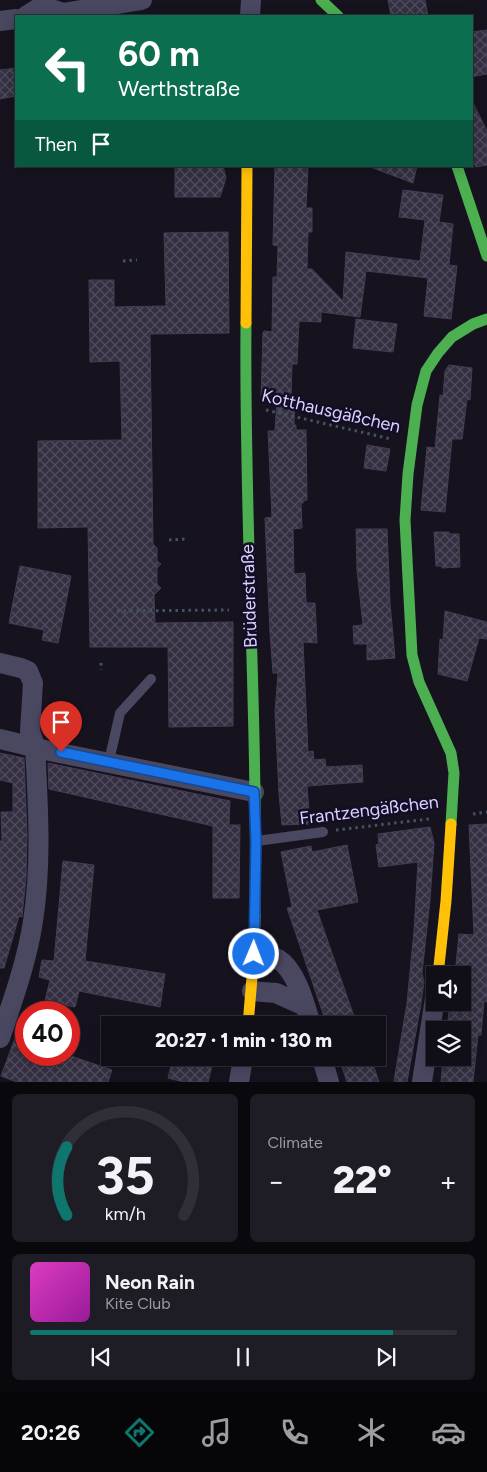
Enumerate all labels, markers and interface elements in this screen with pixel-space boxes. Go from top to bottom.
text: 60 m [118,33,200,75]
icon: left [35,35,100,100]
text: Werthstraße [118,75,240,102]
icon: arrive [87,130,115,158]
text: Then [35,133,77,156]
street label: Kotthausgäßchen [259,384,403,438]
street label: Brüderstraße [236,543,262,648]
pin [40,701,82,752]
icon: arrive [47,708,75,736]
street label: Frantzengäßchen [298,791,440,829]
position arrow [227,927,279,979]
map controls [426,966,471,1066]
button: sound [426,966,471,1011]
speed limit sign: 40 [15,1001,80,1066]
button: layers [426,1021,471,1066]
text: 20:27 · 1 min · 130 m [155,1029,332,1052]
text: Climate [268,1133,323,1152]
text: 35 [95,1145,154,1207]
text: 22° [333,1157,392,1203]
text: − [268,1164,285,1198]
text: + [440,1164,457,1198]
text: km/h [104,1203,145,1224]
text: Neon Rain [105,1271,195,1294]
text: Kite Club [105,1294,171,1313]
icon: previous [87,1343,115,1371]
icon: pause [229,1343,257,1371]
icon: next [372,1343,400,1371]
icon: directions [122,1415,157,1450]
icon: music [199,1415,234,1450]
icon: phone [277,1415,312,1450]
icon: climate [354,1415,389,1450]
icon: car [431,1415,466,1450]
text: 20:26 [21,1419,80,1446]

